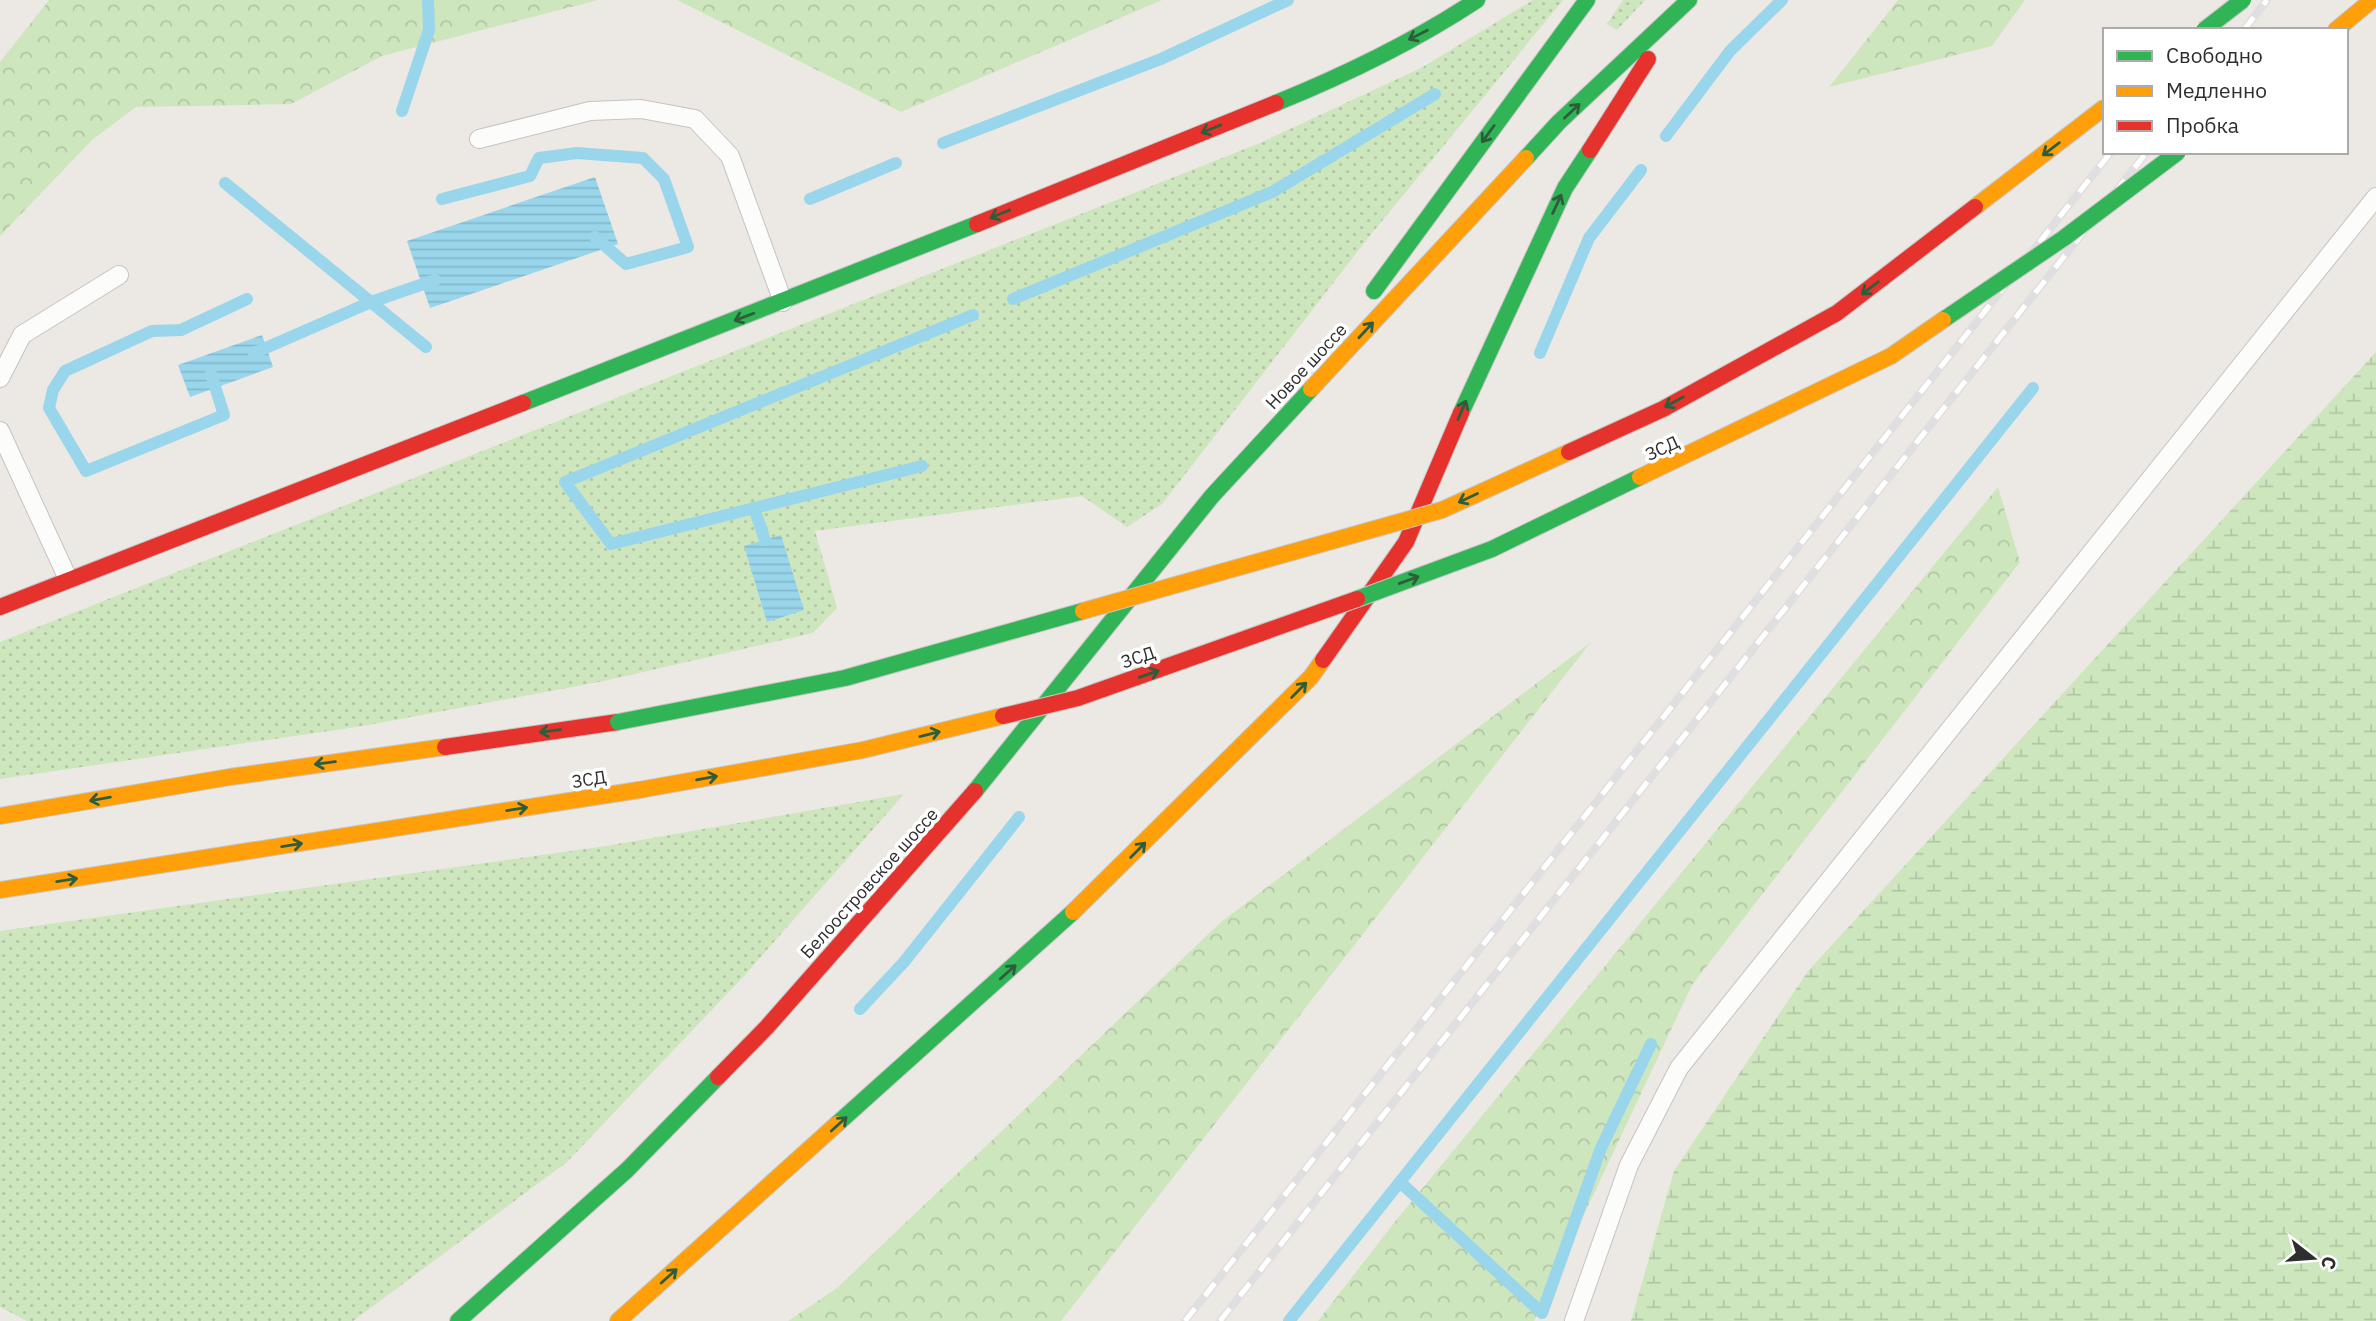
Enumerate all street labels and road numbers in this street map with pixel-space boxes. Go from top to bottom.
street label: Новое шоссе [1260,318,1352,414]
street label: ЗСД [1641,430,1683,466]
street label: ЗСД [1118,640,1158,674]
street label: ЗСД [570,765,608,793]
street label: Белоостровское шоссе [795,803,943,963]

